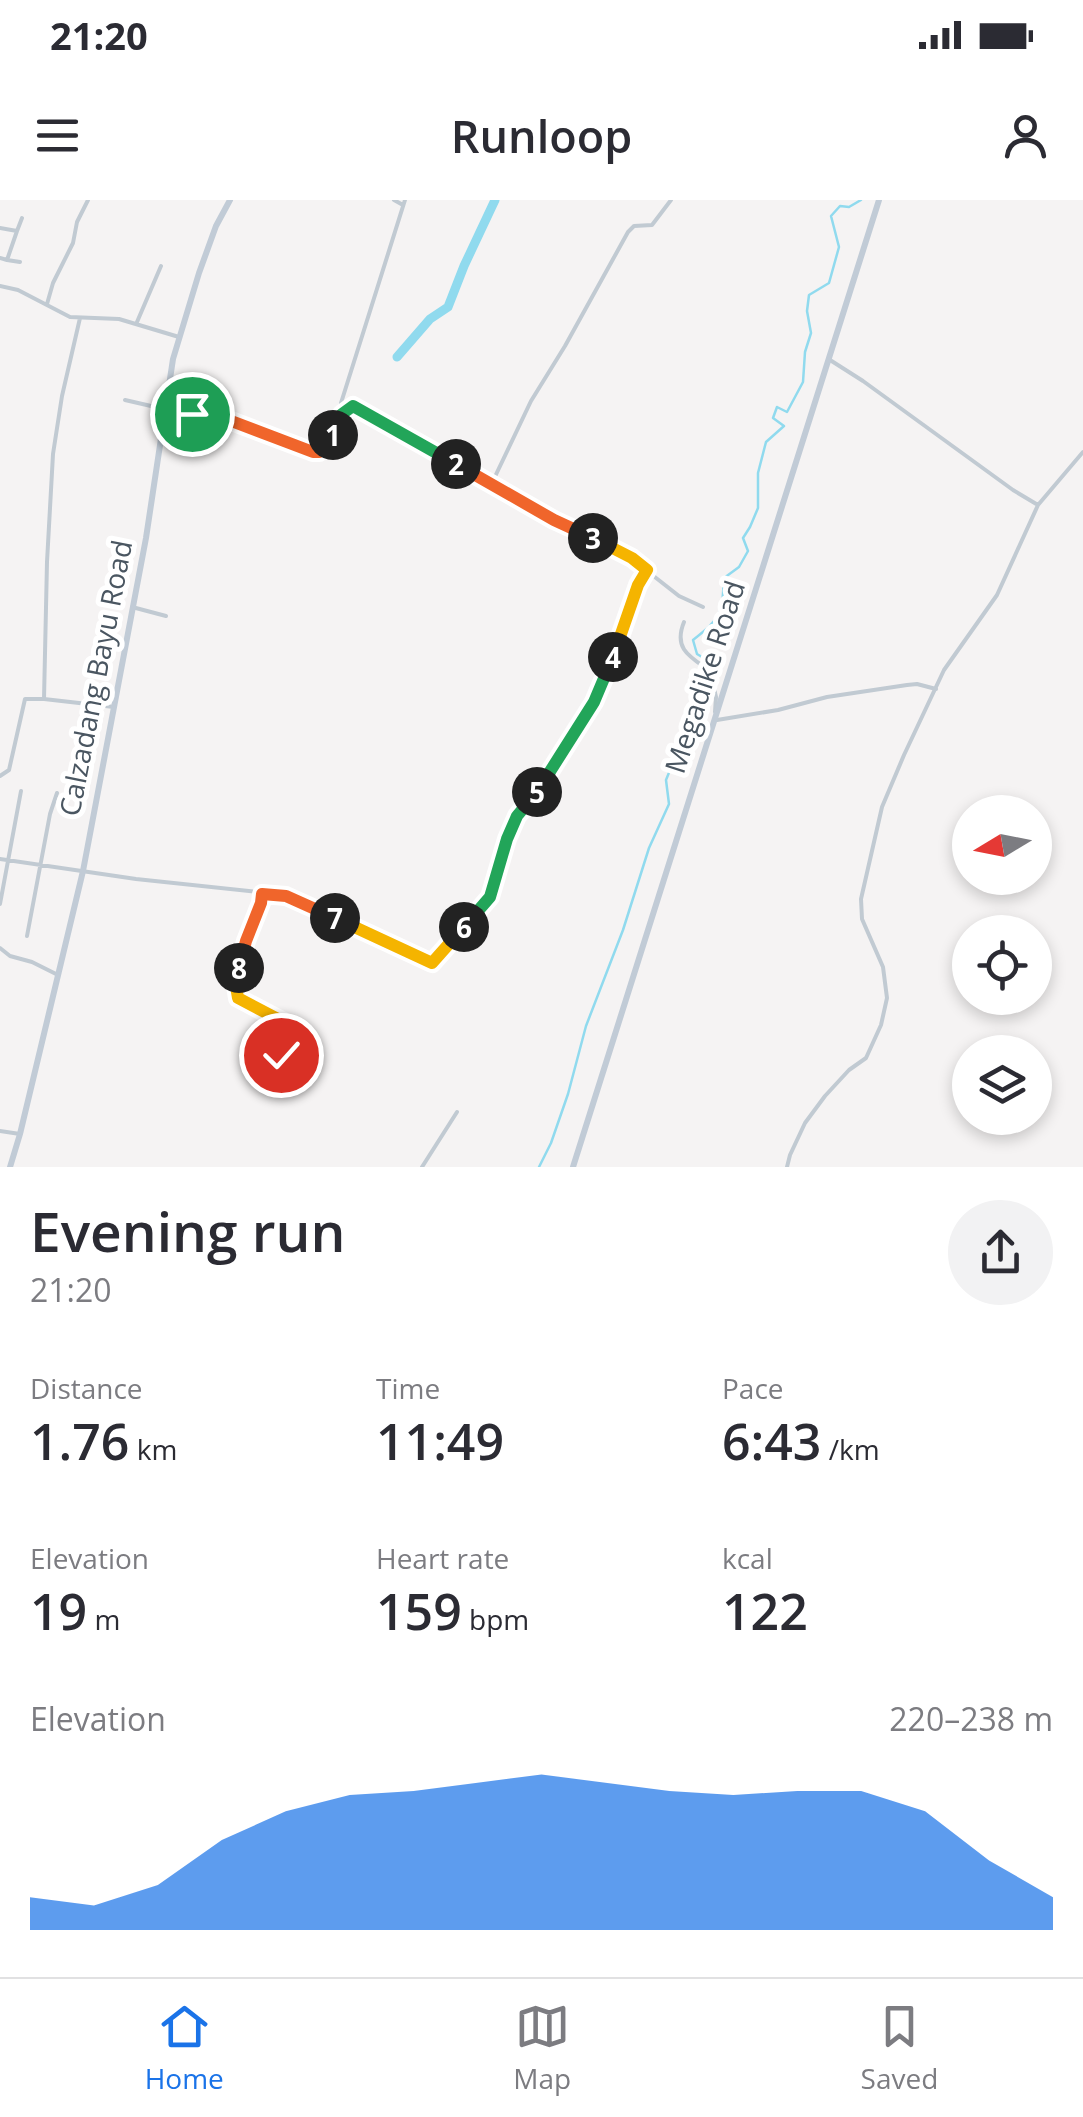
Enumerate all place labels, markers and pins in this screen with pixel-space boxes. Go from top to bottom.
pin [150,372,235,457]
pin: 1 [308,410,358,460]
pin: 2 [431,439,481,489]
pin: 3 [568,513,618,563]
pin: 4 [588,632,638,682]
pin: 5 [512,767,562,817]
pin: 7 [310,893,360,943]
pin: 6 [439,902,489,952]
pin: 8 [214,943,264,993]
pin [239,1013,324,1098]

